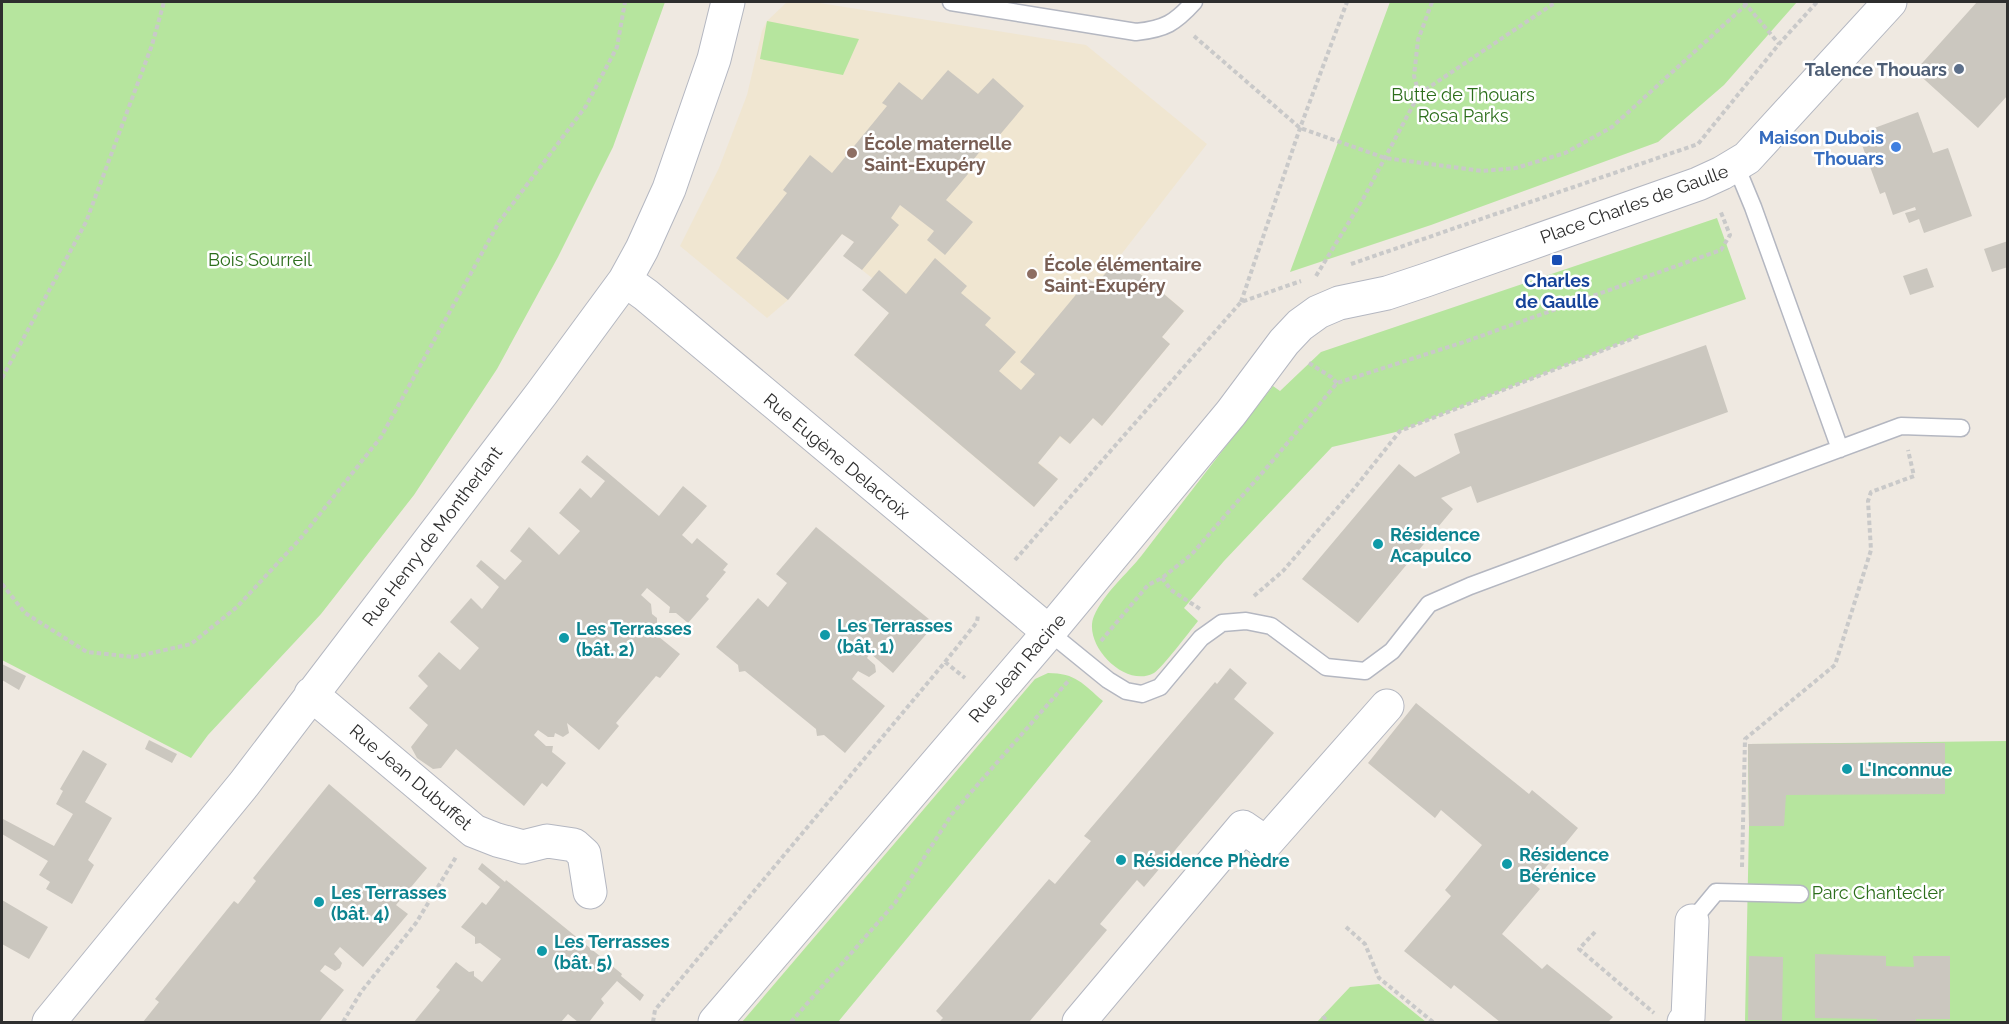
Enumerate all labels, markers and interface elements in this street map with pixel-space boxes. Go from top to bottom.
place label: Talence Thouars [1805,59,1947,80]
marker: Talence Thouars [1952,62,1966,76]
park label: Butte de Thouars Rosa Parks [1391,84,1535,126]
place label: Maison Dubois Thouars [1759,127,1884,169]
place label: École maternelle Saint-Exupéry [864,133,1012,175]
marker: Maison Dubois Thouars [1889,140,1903,154]
marker: École maternelle Saint-Exupéry [845,146,859,160]
street label: Place Charles de Gaulle [1537,160,1731,248]
park label: Bois Sourreil [208,249,312,270]
marker: Charles de Gaulle [1550,253,1564,267]
place label: École élémentaire Saint-Exupéry [1044,254,1202,296]
marker: École élémentaire Saint-Exupéry [1025,267,1039,281]
place label: Charles de Gaulle [1515,270,1599,312]
street label: Rue Eugène Delacroix [760,389,914,523]
street label: Rue Henry de Montherlant [358,442,506,630]
place label: Résidence Acapulco [1390,524,1480,566]
marker: Résidence Acapulco [1371,537,1385,551]
street label: Rue Jean Racine [964,609,1070,727]
place label: Les Terrasses (bât. 1) [837,615,953,657]
place label: Les Terrasses (bât. 2) [576,618,692,660]
marker: Les Terrasses (bât. 1) [818,628,832,642]
marker: Les Terrasses (bât. 2) [557,631,571,645]
street label: Rue Jean Dubuffet [346,720,476,834]
place label: L'Inconnue [1859,759,1953,780]
marker: L'Inconnue [1840,762,1854,776]
place label: Résidence Bérénice [1519,844,1609,886]
place label: Résidence Phèdre [1133,850,1290,871]
marker: Résidence Phèdre [1114,853,1128,867]
marker: Résidence Bérénice [1500,857,1514,871]
place label: Les Terrasses (bât. 4) [331,882,447,924]
park label: Parc Chantecler [1812,882,1945,903]
marker: Les Terrasses (bât. 4) [312,895,326,909]
place label: Les Terrasses (bât. 5) [554,931,670,973]
marker: Les Terrasses (bât. 5) [535,944,549,958]

